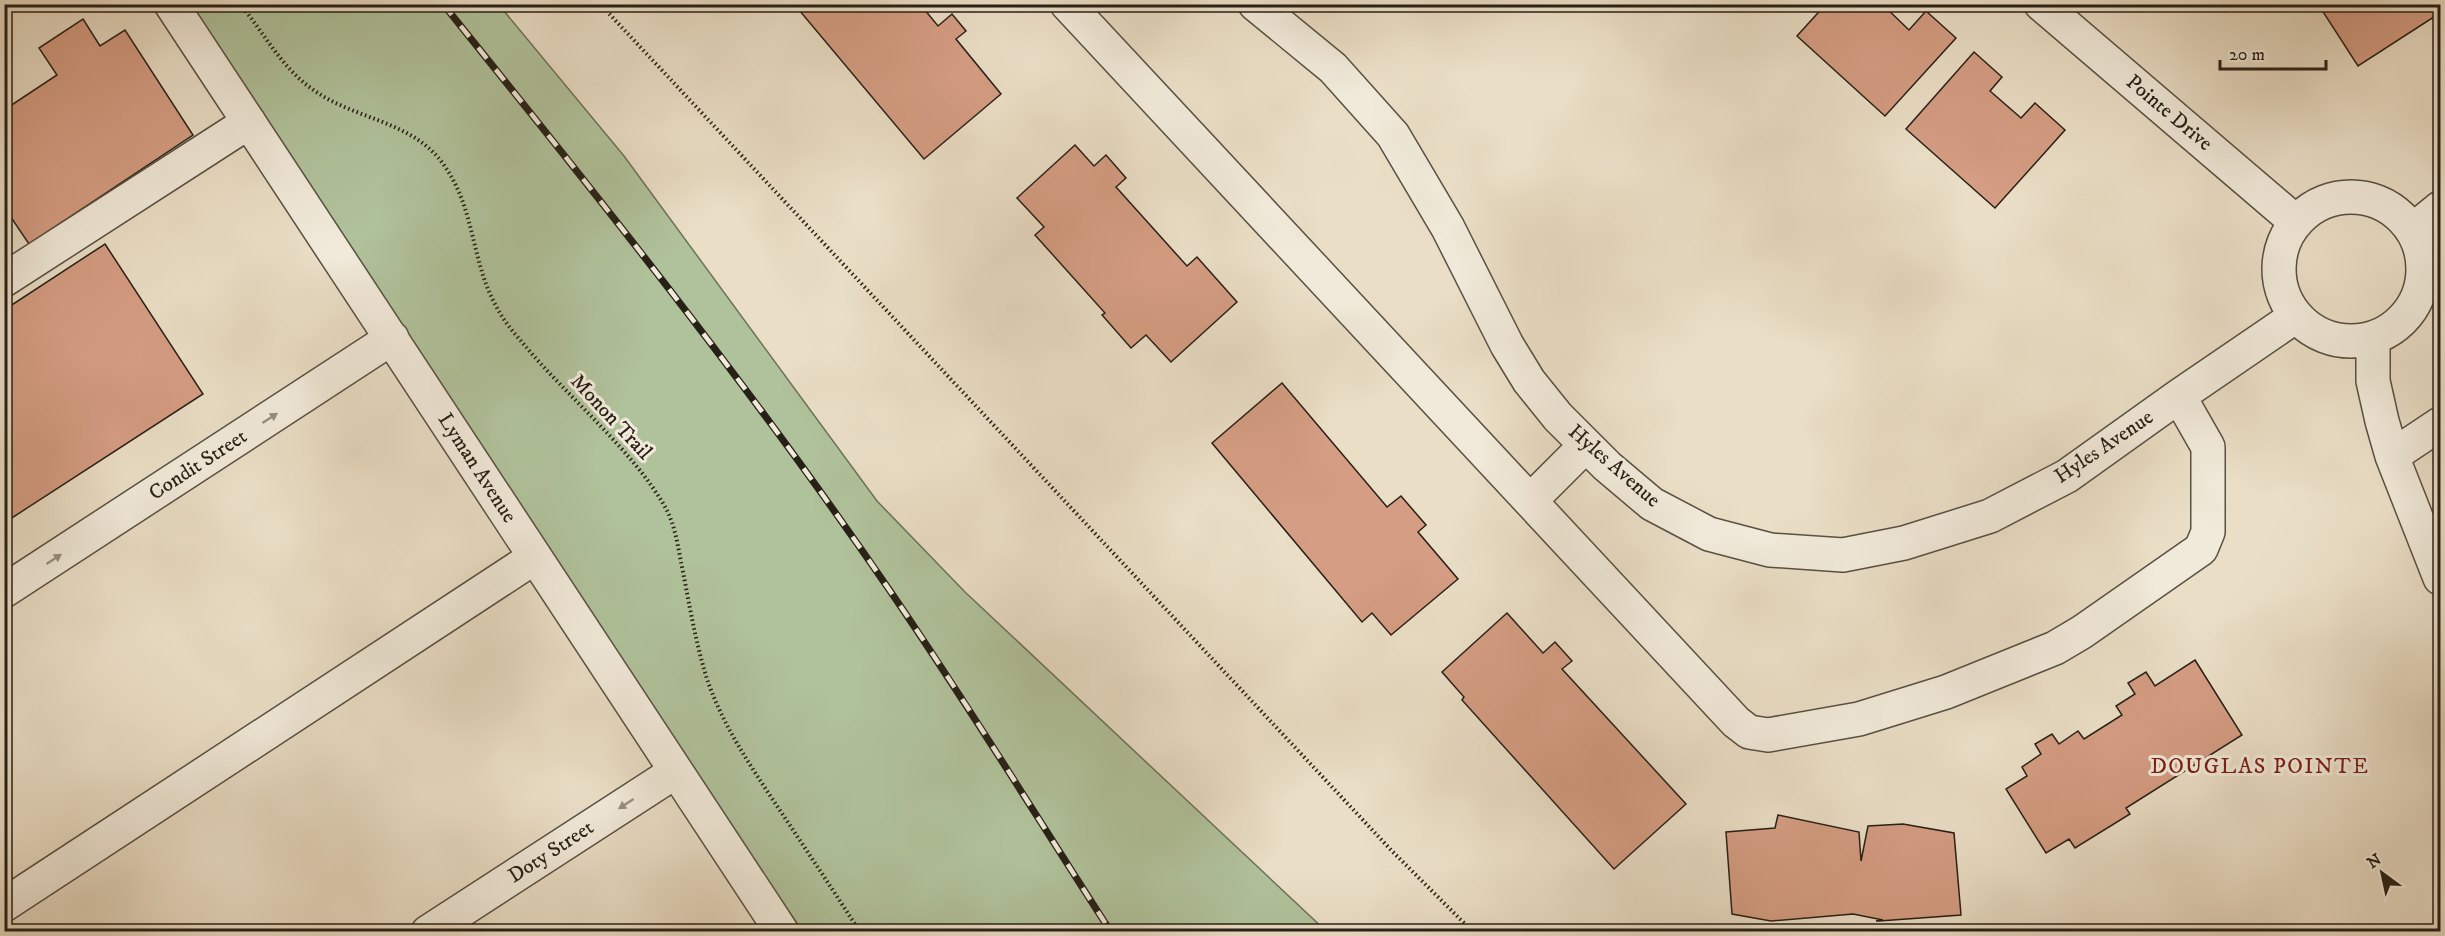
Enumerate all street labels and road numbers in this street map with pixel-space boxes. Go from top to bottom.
street label: Pointe Drive [2120,69,2218,157]
street label: Monon Trail [565,369,658,466]
street label: Hyles Avenue [2050,404,2159,490]
street label: Lyman Avenue [432,408,522,528]
street label: Hyles Avenue [1563,419,1666,513]
street label: Condit Street [144,424,252,506]
street label: Doty Street [503,815,599,889]

